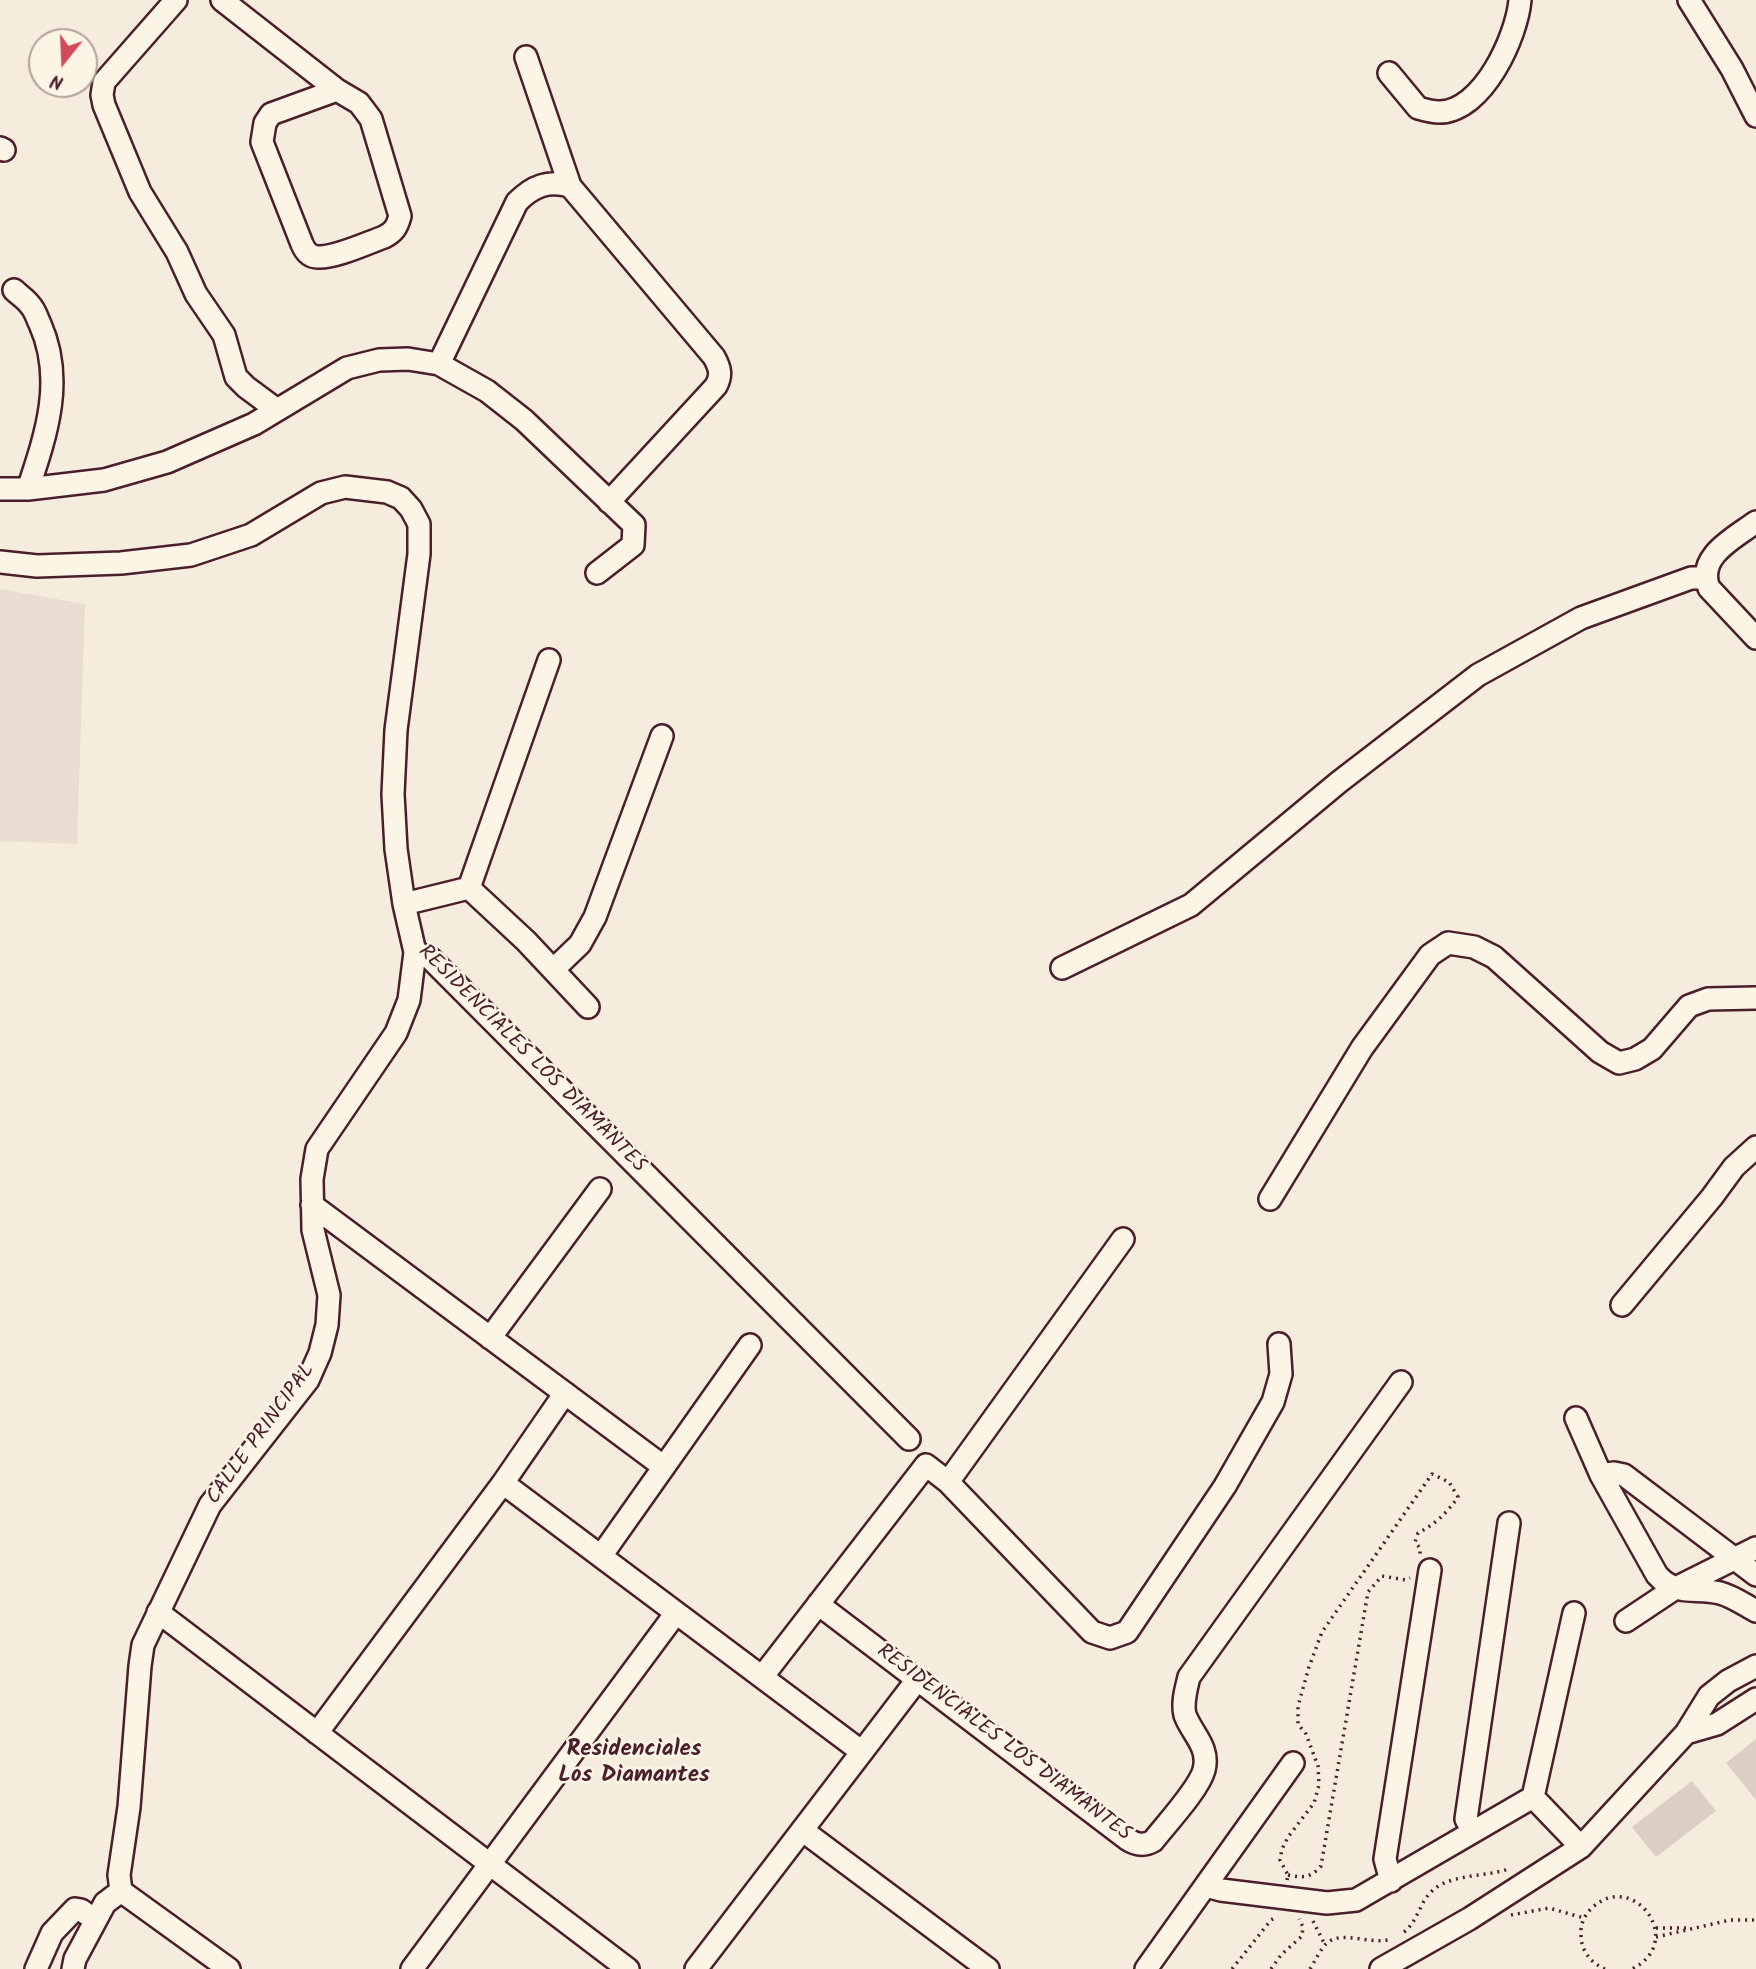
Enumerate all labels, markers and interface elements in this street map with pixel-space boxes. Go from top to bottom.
north arrow [28,28,98,98]
text: N [47,65,67,97]
street label: RESIDENCIALES LOS DIAMANTES [412,941,650,1179]
street label: CALLE PRINCIPAL [202,1360,322,1510]
street label: RESIDENCIALES LOS DIAMANTES [871,1640,1135,1848]
district label: Residenciales Los Diamantes [558,1737,710,1791]

